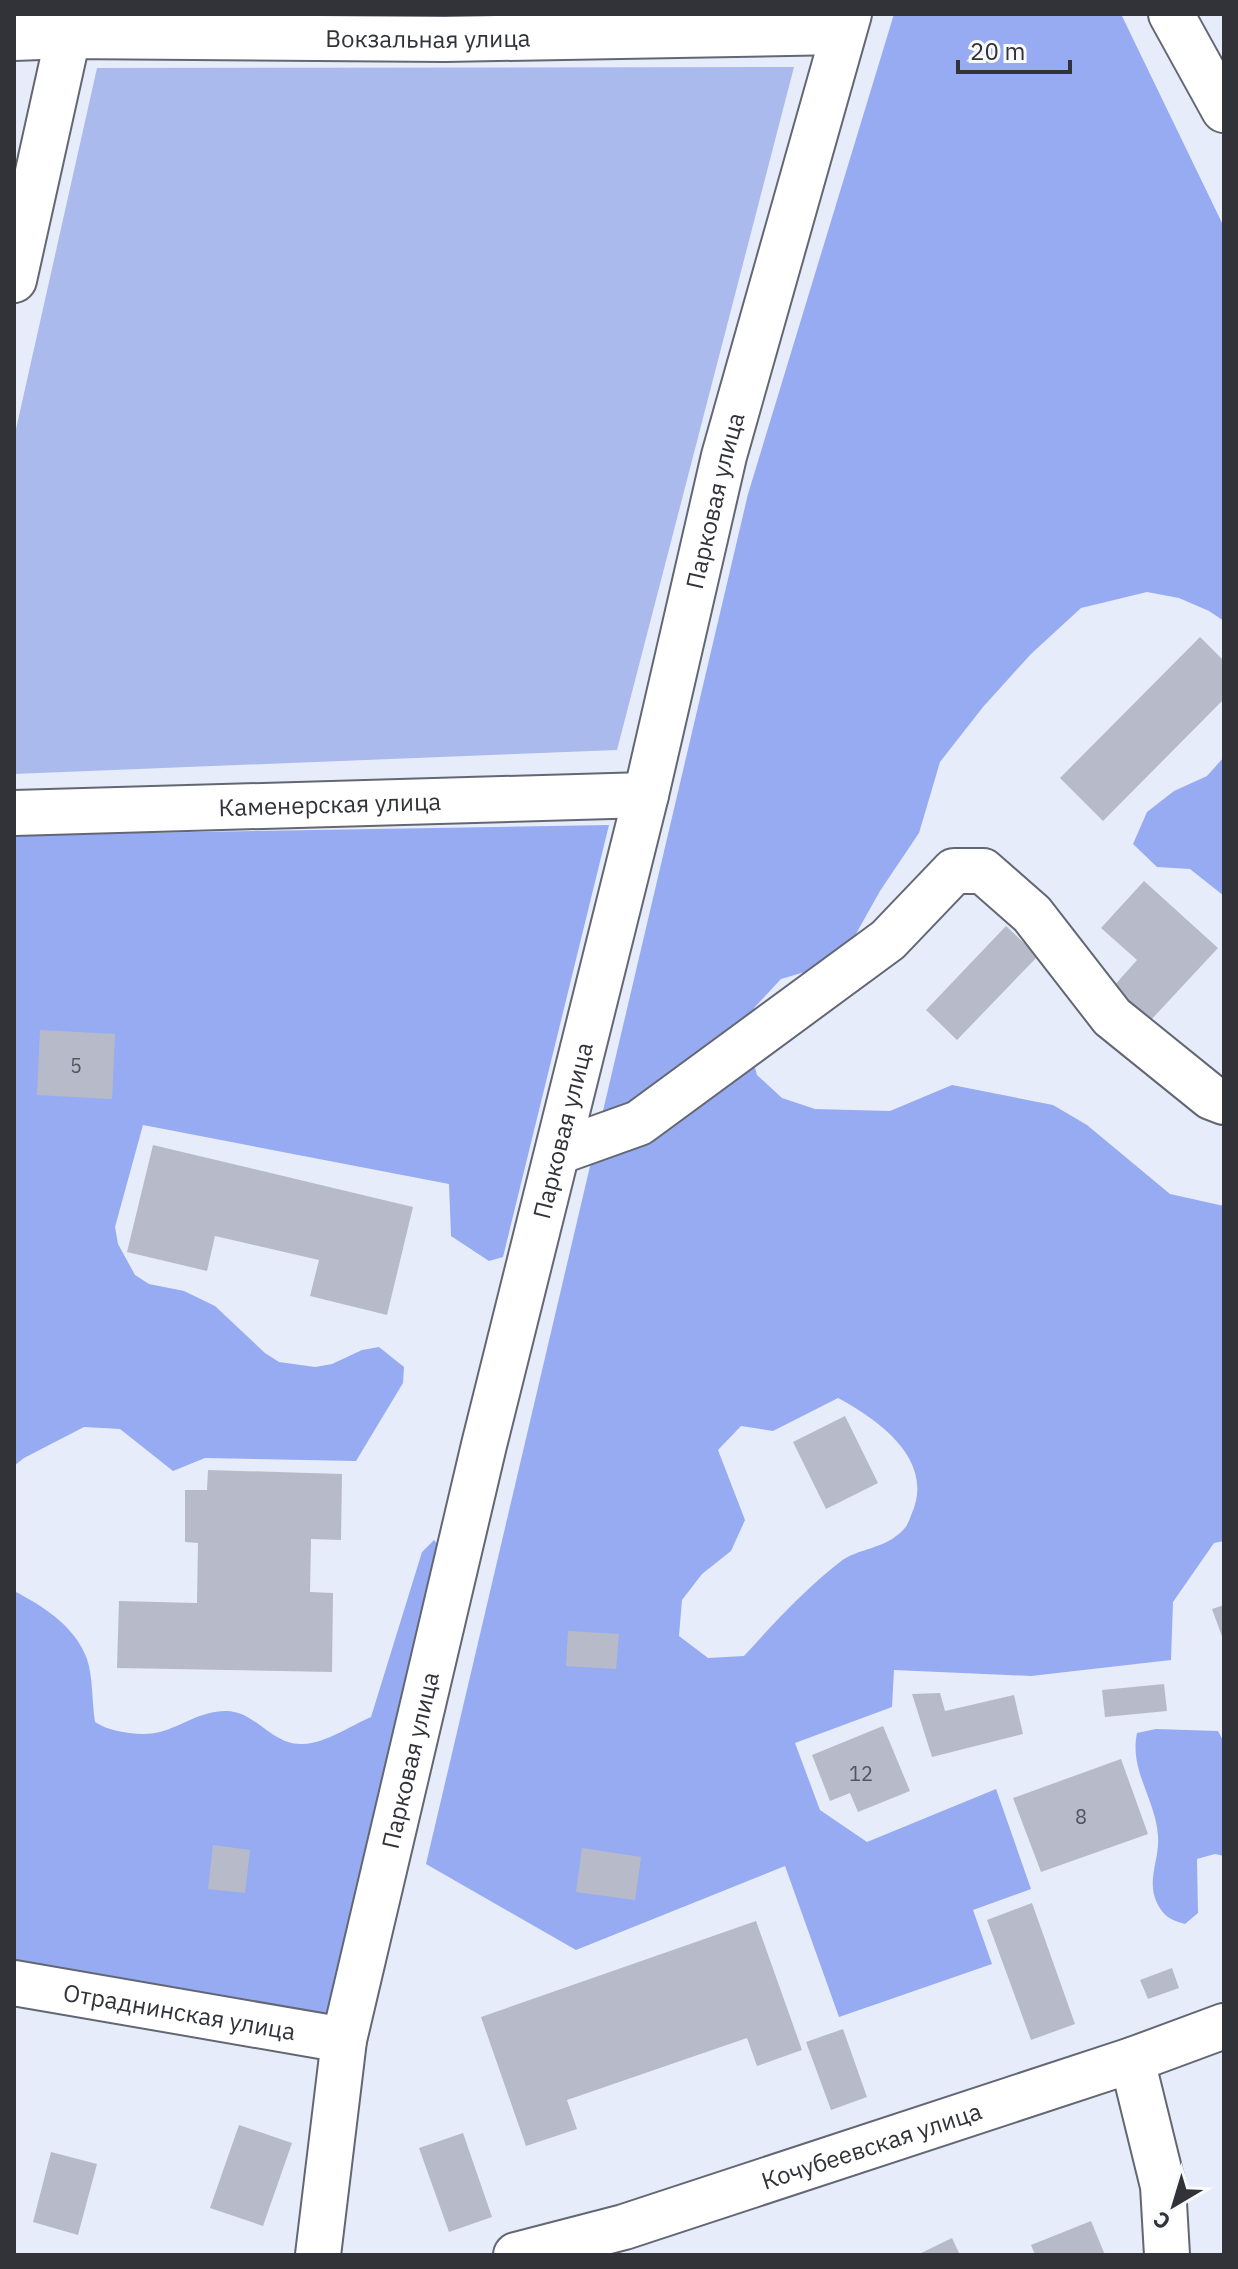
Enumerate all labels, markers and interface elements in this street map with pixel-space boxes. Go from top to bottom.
street label: Вокзальная улица [325,21,531,55]
scale bar [958,24,1070,74]
text: 20 m [970,35,1025,67]
street label: Парковая улица [678,408,752,592]
street label: Каменерская улица [218,785,442,823]
street label: Парковая улица [525,1039,600,1222]
house number: 5 [70,1052,82,1079]
street label: Парковая улица [374,1668,446,1852]
house number: 12 [849,1760,873,1787]
house number: 8 [1075,1803,1087,1830]
street label: Отраднинская улица [61,1976,298,2047]
street label: Кочубеевская улица [757,2095,986,2197]
north arrow [1134,2165,1214,2245]
text: С [1147,2205,1176,2237]

